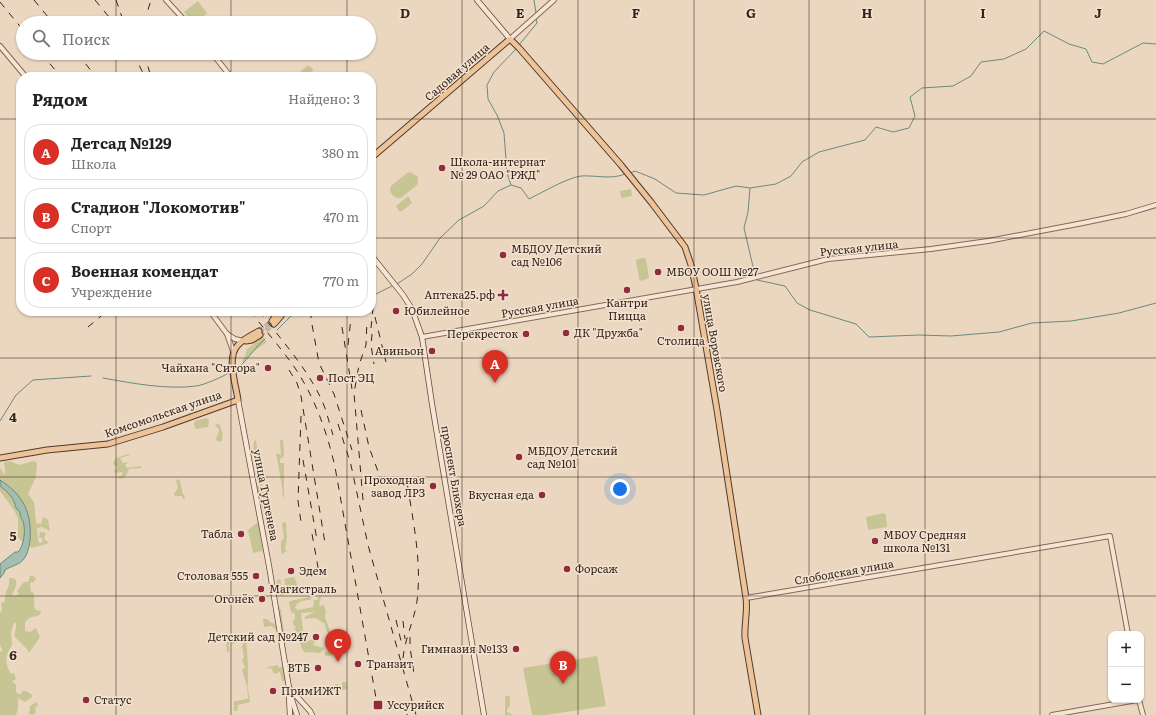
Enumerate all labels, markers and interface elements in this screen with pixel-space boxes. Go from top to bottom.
text: D [400,3,410,22]
text: E [516,3,525,22]
text: F [632,3,640,22]
text: G [746,3,756,22]
text: H [862,3,873,22]
text: I [980,3,986,22]
text: J [1094,3,1102,22]
search box [16,16,376,60]
icon: search [30,27,52,49]
text: Поиск [62,27,110,50]
street label: Садовая улица [420,38,492,104]
text: Рядом [32,86,88,111]
text: Найдено: 3 [288,89,360,108]
text: Детсад №129 [71,131,172,154]
text: A [41,143,51,162]
text: 380 m [322,143,359,162]
place label: Школа-интернат № 29 ОАО "РЖД" [450,153,546,182]
text: Школа [71,154,116,173]
marker: Школа-интернат № 29 ОАО "РЖД" [437,163,447,173]
text: Стадион "Локомотив" [71,195,246,218]
text: B [42,207,50,226]
text: 470 m [323,207,359,226]
text: Спорт [71,218,112,237]
street label: Русская улица [819,235,899,259]
place label: МБДОУ Детский сад №106 [511,240,602,269]
marker: МБДОУ Детский сад №106 [498,250,508,260]
text: Военная комендат [71,259,219,282]
place label: МБОУ ООШ №27 [666,263,759,279]
marker: МБОУ ООШ №27 [653,267,663,277]
text: C [41,271,51,290]
text: 770 m [323,271,359,290]
text: Учреждение [71,282,152,301]
marker: Кантри Пицца [622,285,632,295]
place label: Аптека25.рф [424,286,495,302]
marker: Аптека25.рф [498,290,508,300]
street label: Русская улица [500,291,580,321]
street label: улица Воровского [699,293,732,393]
place label: Кантри Пицца [606,294,648,323]
place label: Юбилейное [404,302,470,318]
marker: Юбилейное [391,306,401,316]
marker: Столица [676,323,686,333]
place label: ДК "Дружба" [574,324,643,340]
place label: Перекресток [447,325,518,341]
marker: ДК "Дружба" [561,328,571,338]
marker: Перекресток [521,329,531,339]
place label: Столица [657,332,705,348]
place label: Авиньон [375,342,424,358]
marker: Авиньон [427,346,437,356]
pin: A [482,350,508,383]
place label: Чайхана "Ситора" [161,359,260,375]
marker: Чайхана "Ситора" [263,363,273,373]
place label: Пост ЭЦ [328,369,375,385]
marker: Пост ЭЦ [315,373,325,383]
street label: Комсомольская улица [102,385,223,441]
text: 4 [9,407,17,426]
street label: проспект Блюхера [438,424,472,528]
place label: МБДОУ Детский сад №101 [527,442,618,471]
street label: улица Тургенева [250,447,284,542]
marker: МБДОУ Детский сад №101 [514,452,524,462]
place label: Проходная завод ЛРЗ [364,471,425,500]
your location [610,479,630,499]
marker: Проходная завод ЛРЗ [428,481,438,491]
place label: Вкусная еда [468,486,534,502]
marker: Вкусная еда [537,490,547,500]
place label: Табла [201,525,233,541]
text: 5 [9,526,17,545]
place label: МБОУ Средняя школа №131 [883,526,967,555]
marker: Табла [236,529,246,539]
marker: МБОУ Средняя школа №131 [870,536,880,546]
street label: Слободская улица [793,554,895,588]
place label: Форсаж [575,560,619,576]
place label: Эдем [299,562,327,578]
marker: Форсаж [562,564,572,574]
marker: Эдем [286,566,296,576]
place label: Столовая 555 [177,567,248,583]
marker: Столовая 555 [251,571,261,581]
place label: Магистраль [269,580,336,596]
marker: Магистраль [256,584,266,594]
place label: Огонёк [214,590,254,606]
marker: Огонёк [257,594,267,604]
place label: Детский сад №247 [208,628,308,644]
pin: C [325,629,351,662]
map controls [1108,631,1144,703]
button: + [1108,631,1144,667]
marker: Детский сад №247 [311,632,321,642]
place label: Гимназия №133 [421,640,508,656]
marker: Гимназия №133 [511,644,521,654]
text: 6 [9,645,17,664]
pin: B [550,651,576,684]
place label: Транзит [366,655,414,671]
place label: ВТБ [288,659,310,675]
marker: Транзит [353,659,363,669]
marker: ВТБ [313,663,323,673]
button: − [1108,667,1144,703]
place label: ПримИЖТ [281,682,341,698]
marker: ПримИЖТ [268,686,278,696]
place label: Статус [94,691,132,707]
marker: Статус [81,695,91,705]
place label: Уссурийск [387,696,445,712]
marker: Уссурийск [372,699,384,711]

